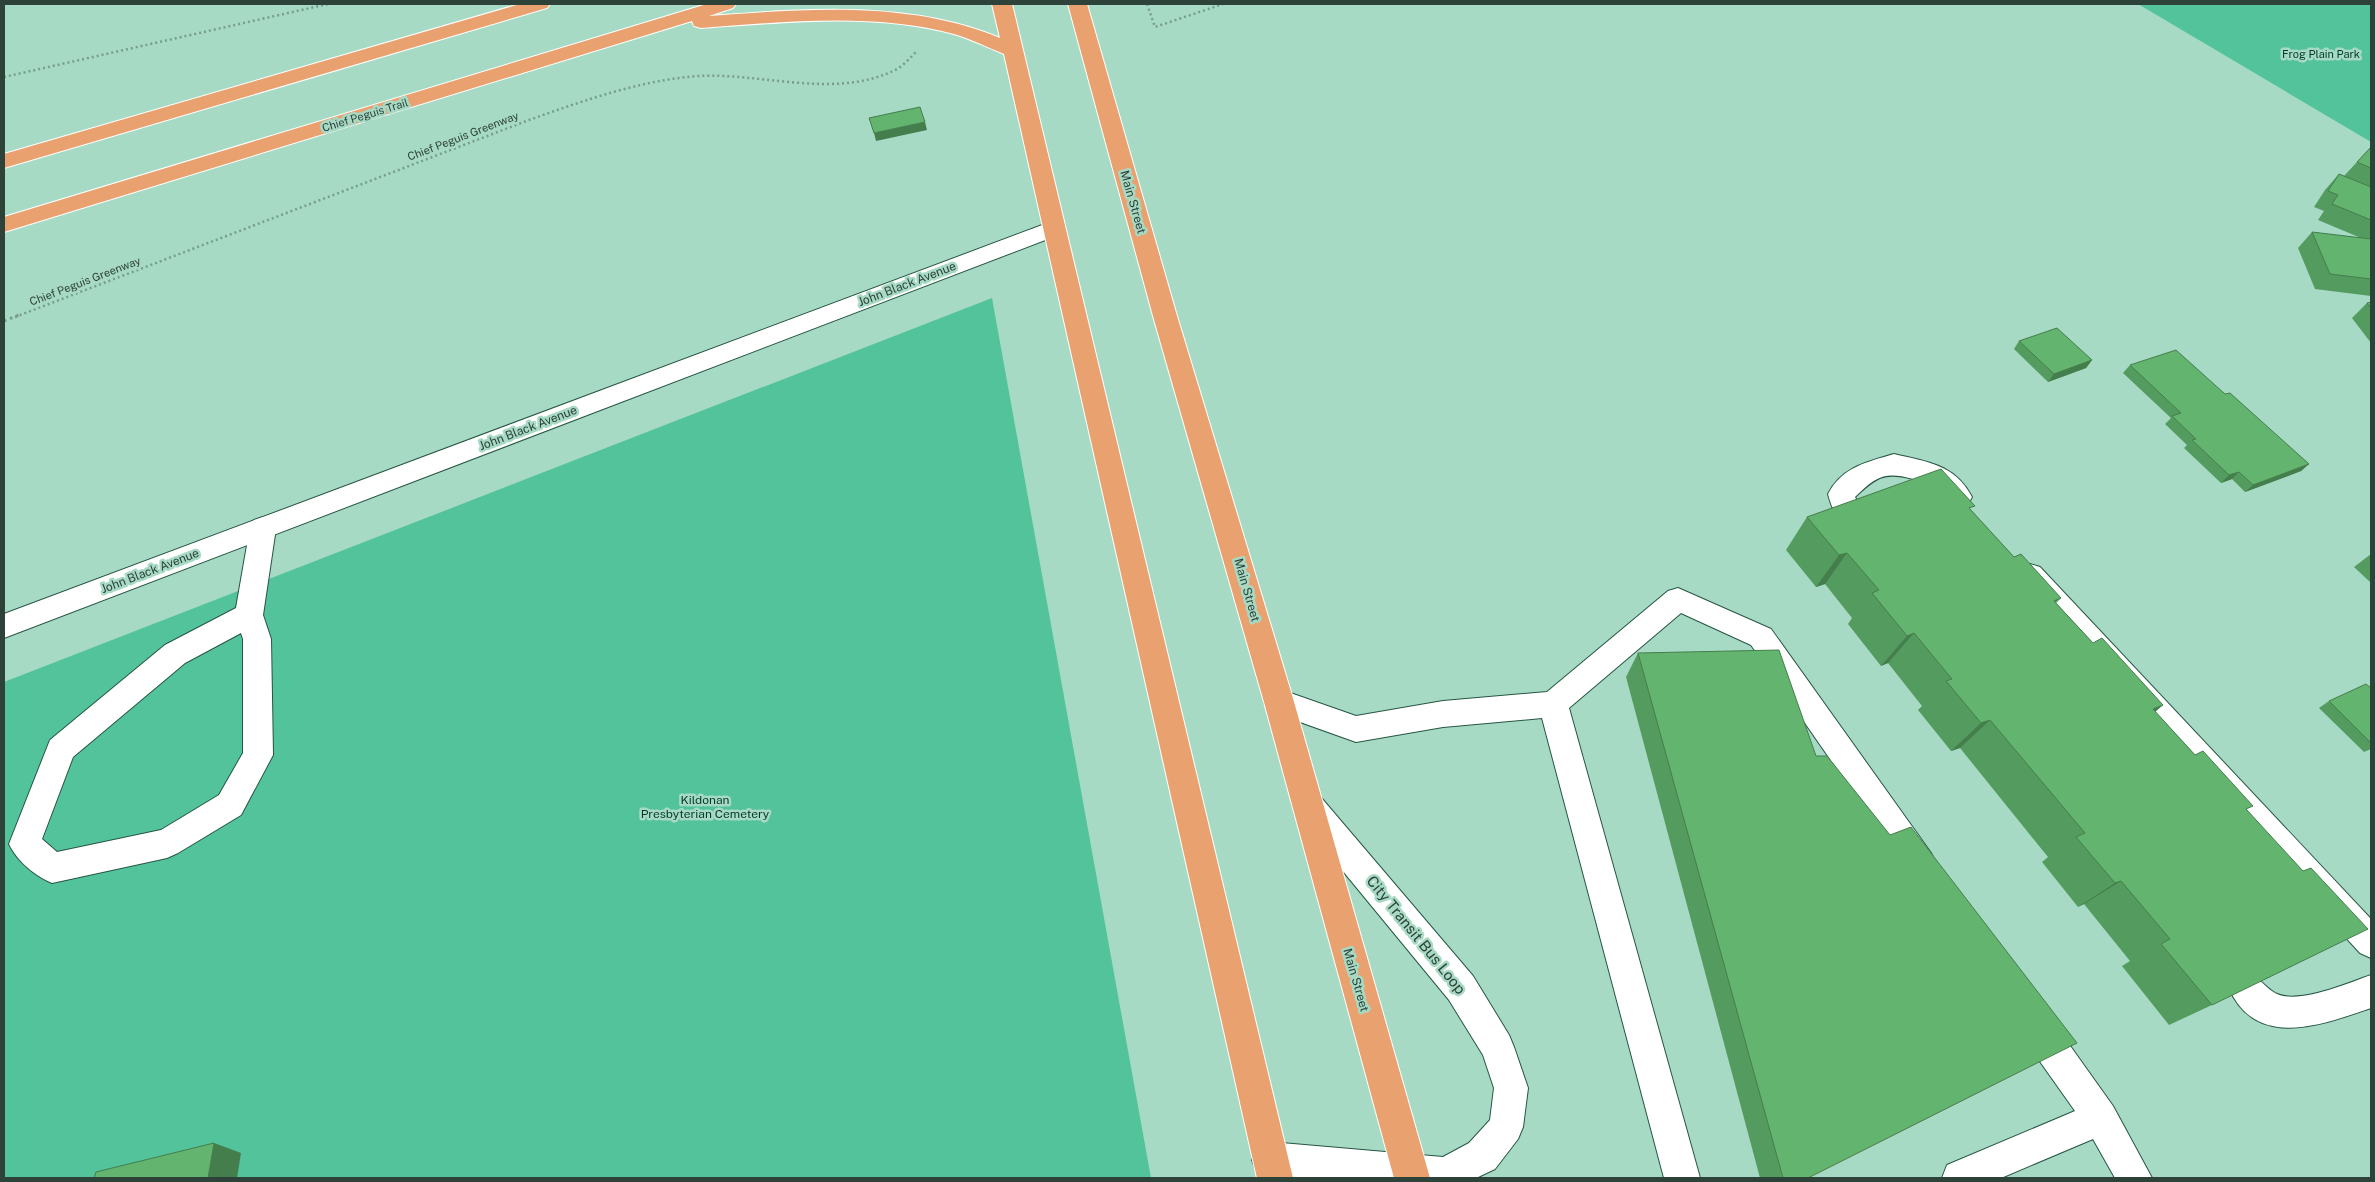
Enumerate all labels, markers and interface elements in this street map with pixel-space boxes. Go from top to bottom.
park label: Frog Plain Park [2282,48,2360,60]
street label: Chief Peguis Trail [321,96,409,134]
street label: Chief Peguis Greenway [406,109,520,163]
street label: Main Street [1117,169,1149,236]
street label: Chief Peguis Greenway [28,254,142,308]
street label: John Black Avenue [856,259,958,309]
street label: John Black Avenue [477,403,579,453]
street label: John Black Avenue [99,546,201,596]
street label: Main Street [1231,557,1263,624]
park label: Kildonan Presbyterian Cemetery [641,793,770,821]
street label: City Transit Bus Loop [1363,872,1469,997]
street label: Main Street [1340,947,1372,1014]

